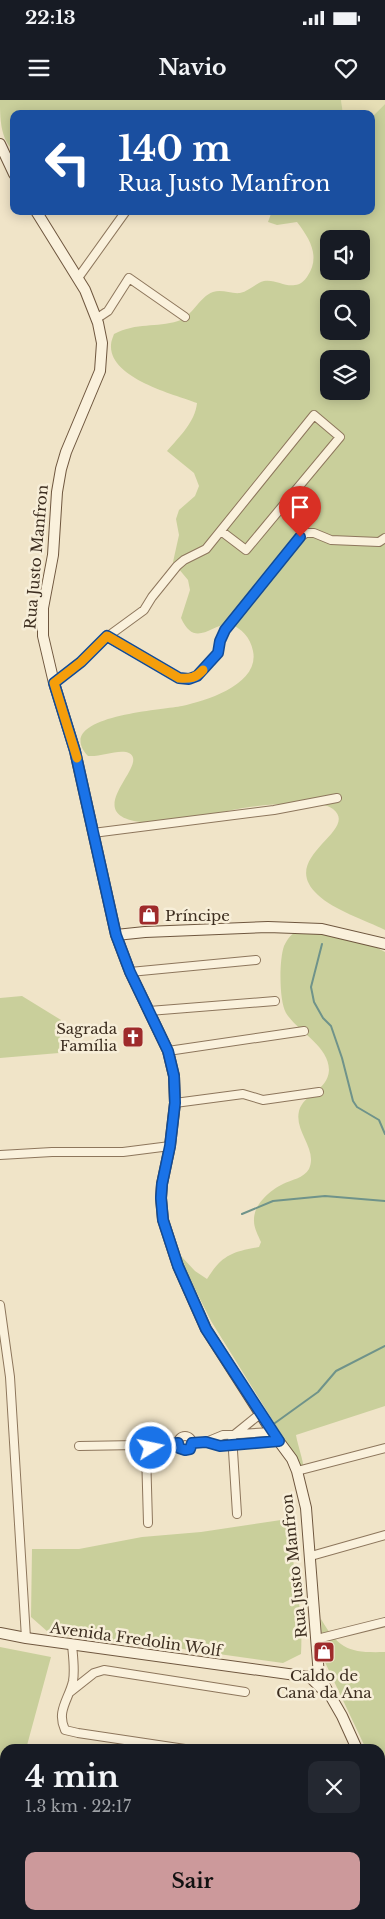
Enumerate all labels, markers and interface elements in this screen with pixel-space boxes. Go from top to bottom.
text: 22:13 [25,6,76,29]
icon: menu [25,54,53,82]
text: Navio [158,54,227,81]
icon: heart [332,54,360,82]
text: 140 m [118,127,231,170]
icon: left [35,130,100,195]
text: Rua Justo Manfron [118,170,330,197]
map controls [320,230,370,400]
button: sound [320,230,370,280]
button: search [320,290,370,340]
button: layers [320,350,370,400]
street label: Rua Justo Manfron [20,484,52,630]
pin [279,486,321,537]
icon: arrive [286,493,314,521]
shop icon: Príncipe [137,903,161,927]
place label: Príncipe [165,906,230,925]
place label: Sagrada Família [56,1019,118,1055]
church icon: Sagrada Família [121,1025,145,1049]
position arrow [124,1421,176,1473]
street label: Rua Justo Manfron [277,1493,311,1639]
street label: Avenida Fredolin Wolf [48,1617,225,1661]
shop icon: Caldo de Cana da Ana [312,1640,336,1664]
place label: Caldo de Cana da Ana [276,1666,372,1702]
text: 4 min [25,1758,119,1795]
button: close [308,1761,360,1813]
text: 1.3 km · 22:17 [25,1796,131,1816]
button: Sair [25,1852,360,1910]

